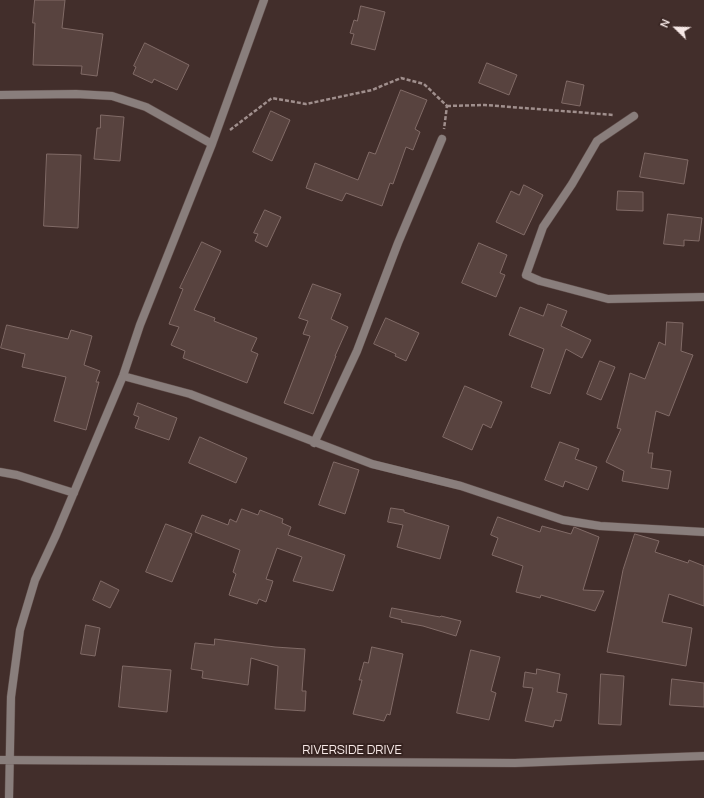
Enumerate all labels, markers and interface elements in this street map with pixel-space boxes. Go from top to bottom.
north arrow [656,8,696,48]
text: N [656,17,673,30]
street label: RIVERSIDE DRIVE [302,742,402,758]

